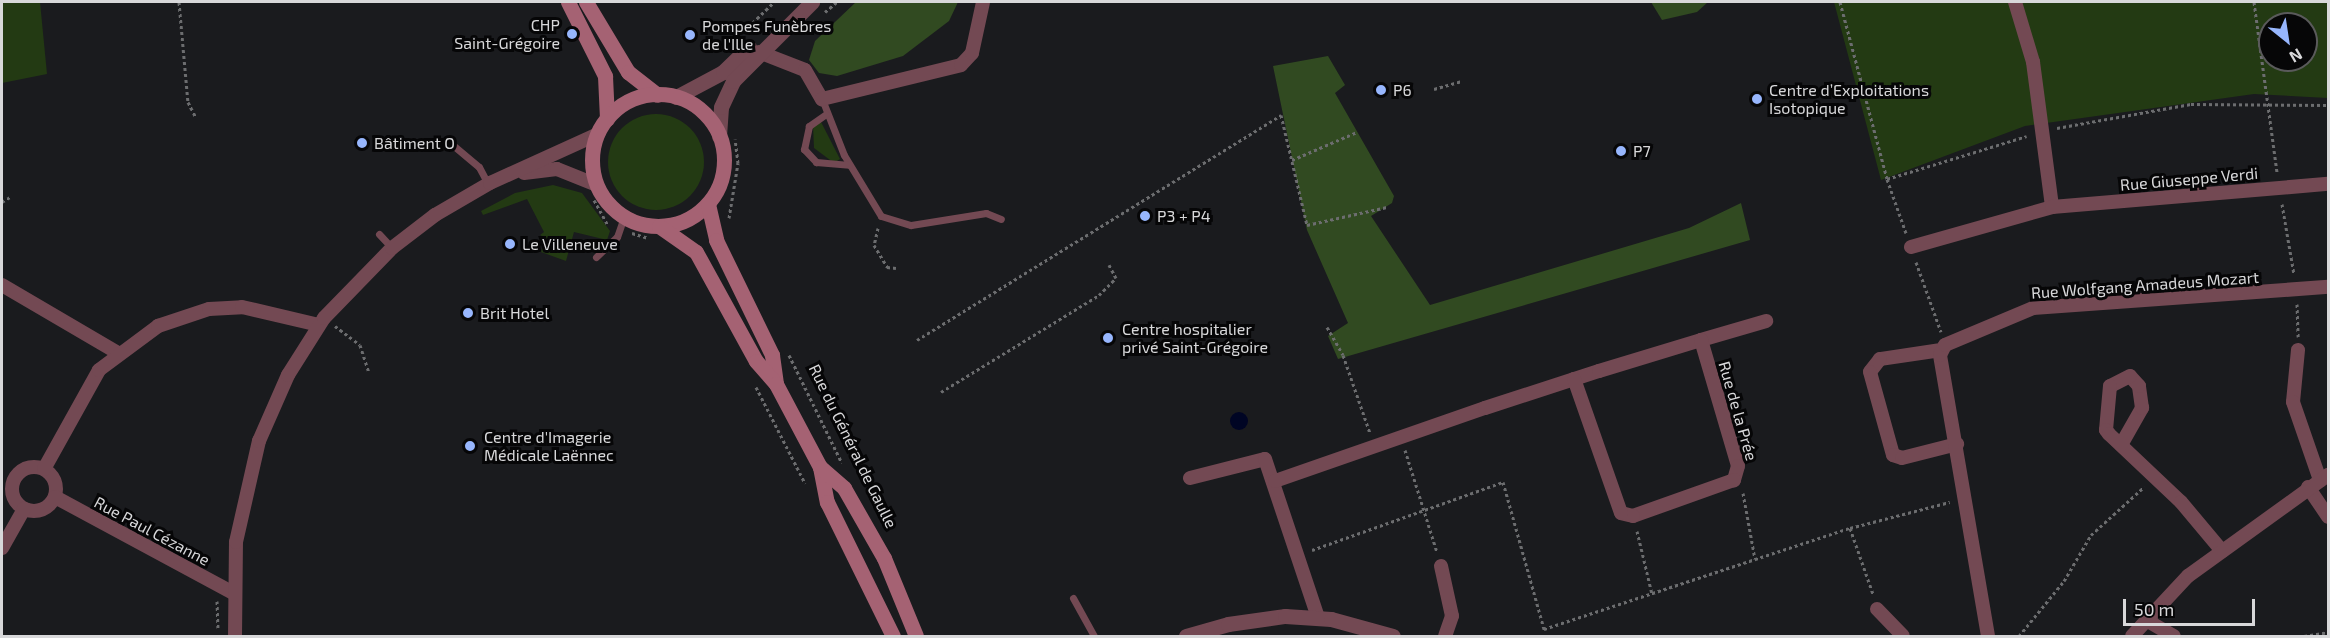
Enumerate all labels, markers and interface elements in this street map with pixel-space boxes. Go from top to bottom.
north arrow [2258,12,2318,72]
place label: CHP Saint-Grégoire [454,15,560,53]
place label: Pompes Funèbres de l'Ille [702,16,831,54]
marker: CHP Saint-Grégoire [565,27,579,41]
marker: Pompes Funèbres de l'Ille [683,28,697,42]
text: N [2286,45,2306,67]
place label: P6 [1393,80,1412,100]
place label: Centre d’Exploitations Isotopique [1769,80,1929,118]
marker: P6 [1374,83,1388,97]
marker: Centre d’Exploitations Isotopique [1750,92,1764,106]
place label: Bâtiment O [374,133,455,153]
marker: Bâtiment O [355,136,369,150]
place label: P7 [1633,141,1651,161]
marker: P7 [1614,144,1628,158]
street label: Rue Giuseppe Verdi [2119,163,2259,195]
place label: P3 + P4 [1157,206,1211,226]
marker: P3 + P4 [1138,209,1152,223]
place label: Le Villeneuve [522,234,618,254]
marker: Le Villeneuve [503,237,517,251]
street label: Rue Wolfgang Amadeus Mozart [2030,267,2260,303]
place label: Brit Hotel [480,303,549,323]
marker: Brit Hotel [461,306,475,320]
place label: Centre hospitalier privé Saint-Grégoire [1122,319,1268,357]
marker: Centre hospitalier privé Saint-Grégoire [1099,329,1117,347]
street label: Rue de la Prée [1715,359,1761,463]
street label: Rue du Général de Gaulle [805,361,901,531]
place label: Centre d'Imagerie Médicale Laënnec [484,427,614,465]
marker: Centre d'Imagerie Médicale Laënnec [461,437,479,455]
street label: Rue Paul Cézanne [91,492,213,570]
scale bar [2126,587,2258,625]
text: 50 m [2134,598,2174,620]

